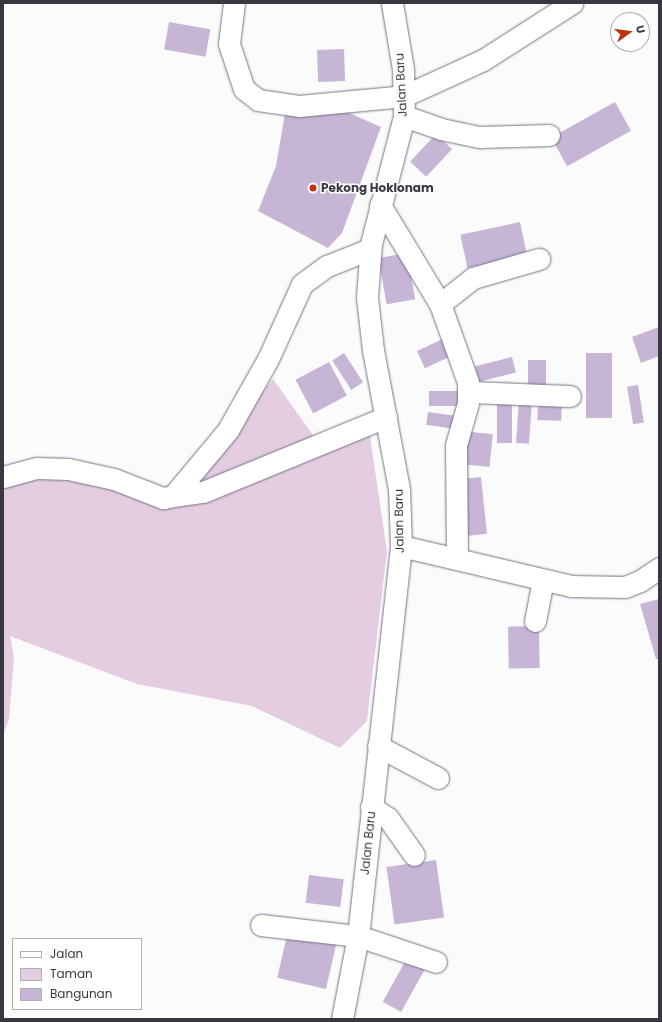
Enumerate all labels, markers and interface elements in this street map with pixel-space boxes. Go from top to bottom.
north arrow [610,12,650,52]
text: U [632,24,649,35]
street label: Jalan Baru [392,53,410,117]
place label: Pekong Hoklonam [321,181,434,195]
marker: Pekong Hoklonam [308,183,318,193]
street label: Jalan Baru [391,489,407,553]
street label: Jalan Baru [357,810,379,876]
legend [12,938,142,1010]
text: Jalan [50,945,83,962]
text: Taman [50,965,93,982]
text: Bangunan [50,985,112,1002]

